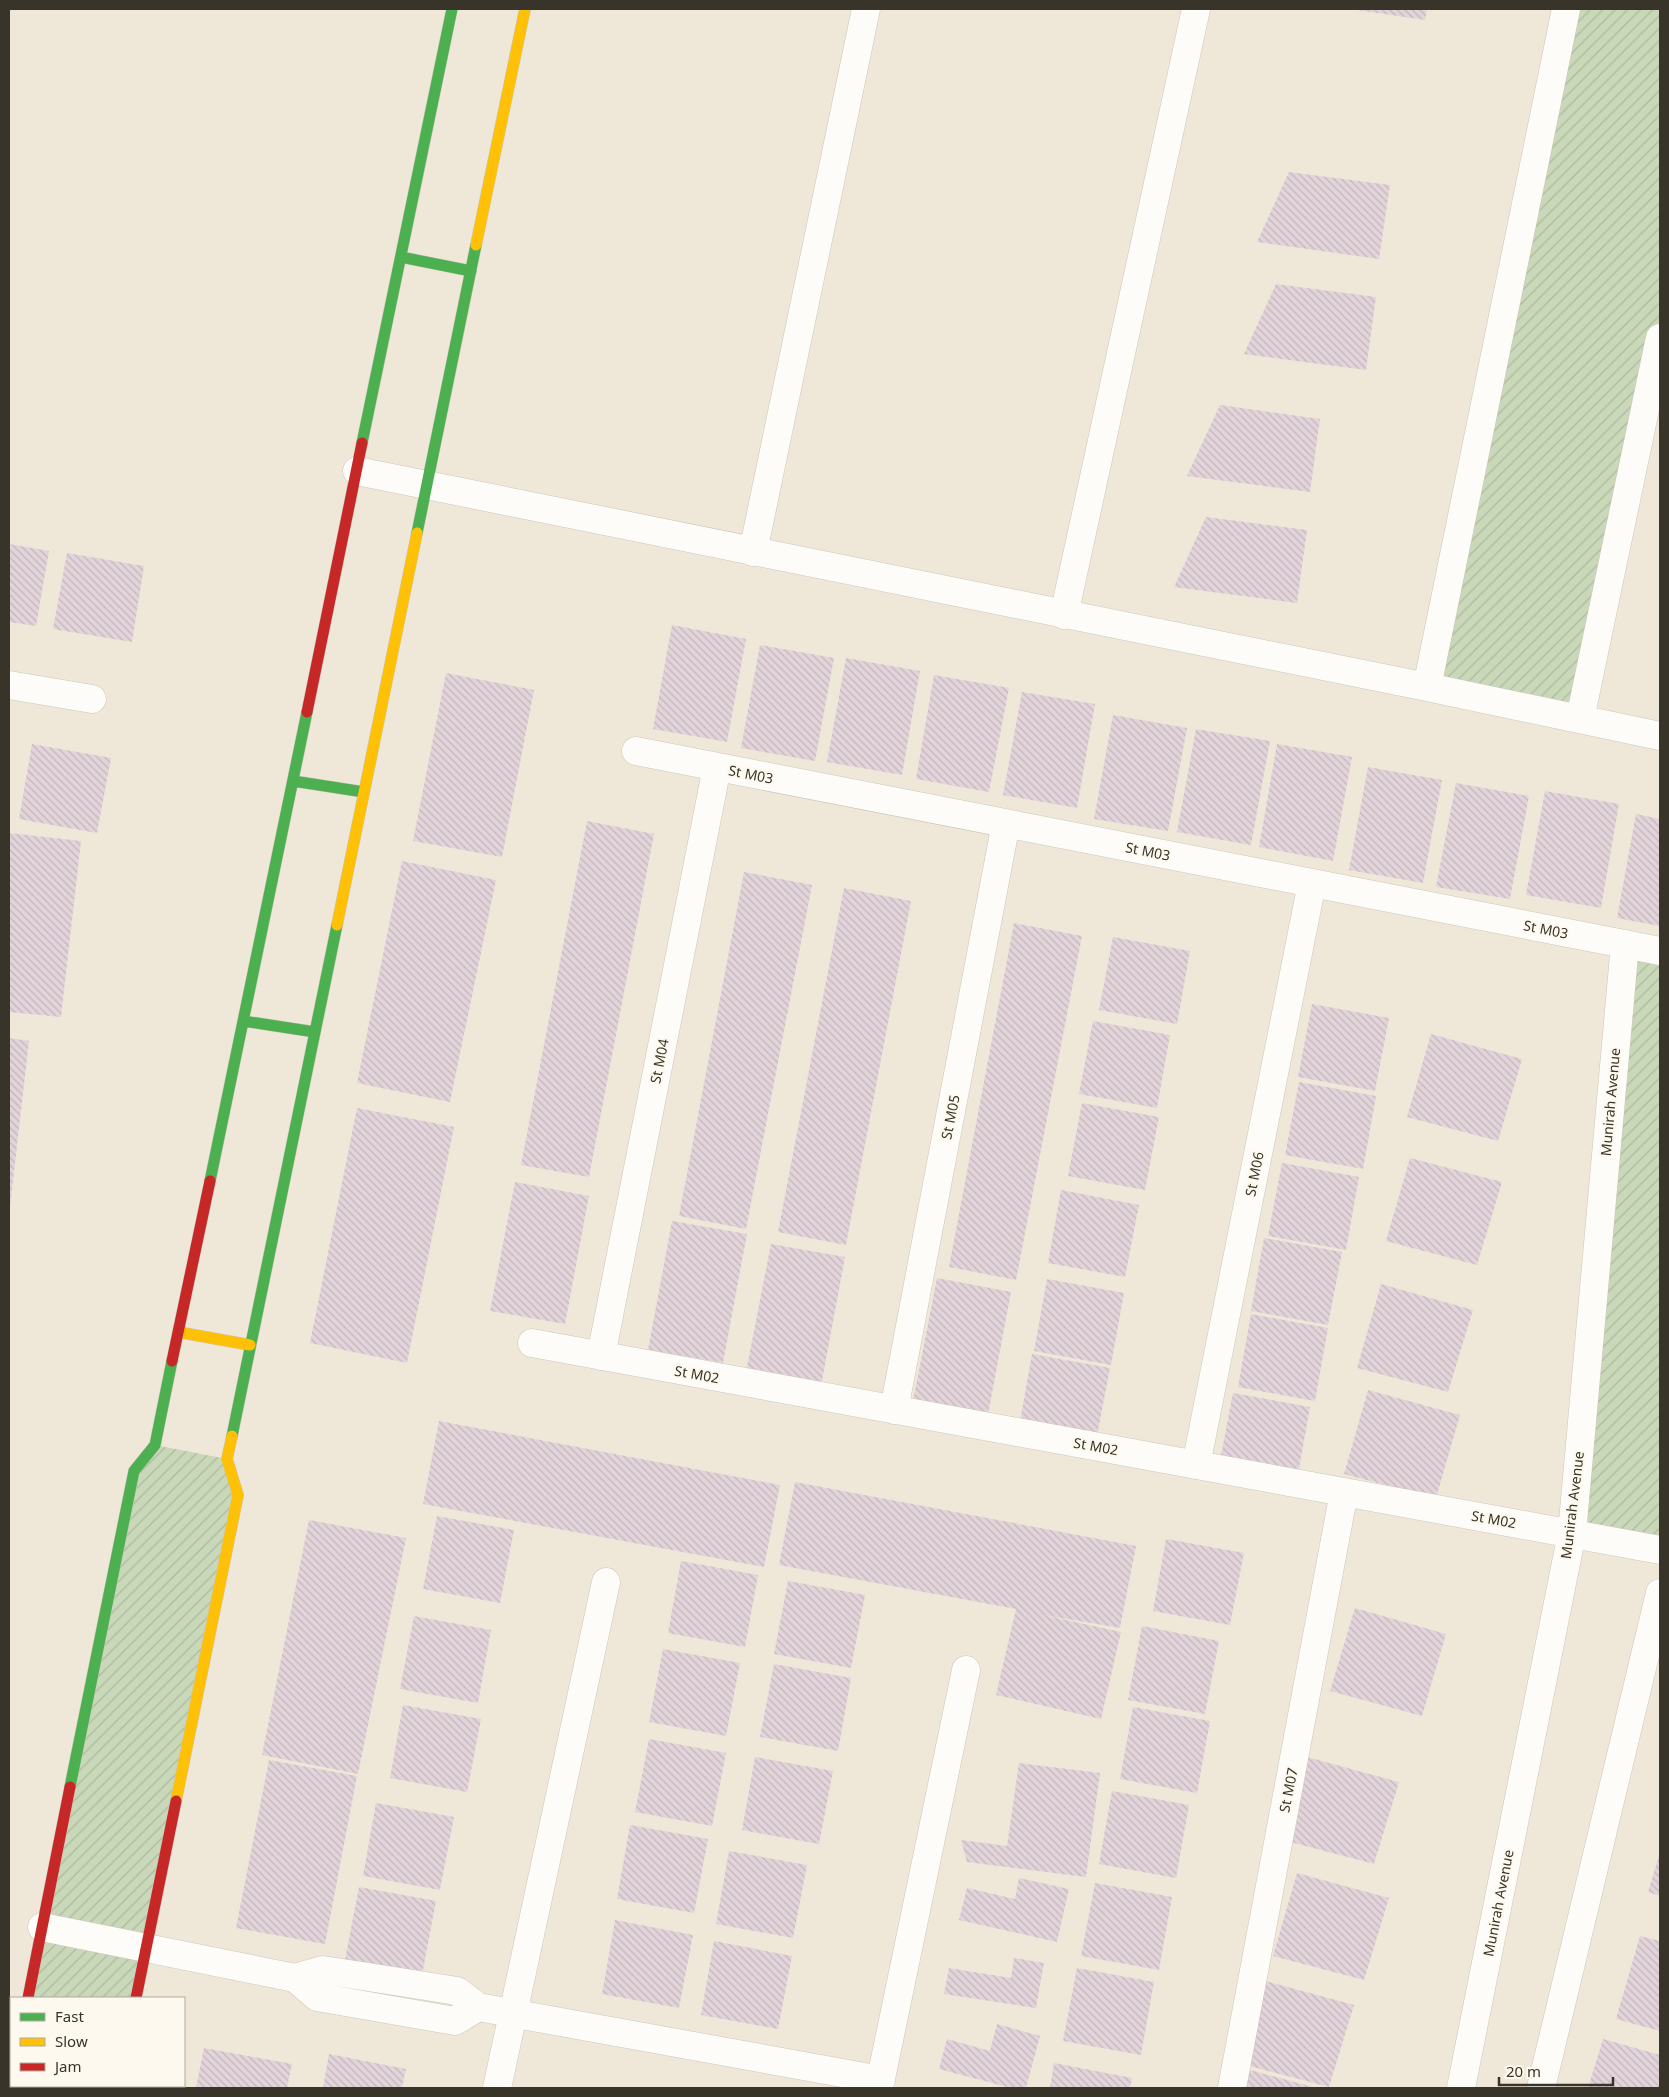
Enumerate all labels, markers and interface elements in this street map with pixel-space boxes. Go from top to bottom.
street label: St M03 [727,760,775,788]
street label: St M03 [1124,837,1172,865]
street label: St M03 [1522,915,1570,943]
street label: St M04 [645,1037,673,1085]
street label: Munirah Avenue [1596,1047,1624,1157]
street label: St M05 [936,1093,964,1141]
street label: St M06 [1240,1150,1268,1198]
street label: St M02 [673,1361,721,1387]
street label: St M02 [1072,1433,1120,1459]
street label: Munirah Avenue [1556,1450,1588,1560]
street label: St M02 [1470,1506,1518,1532]
street label: St M07 [1274,1766,1302,1814]
street label: Munirah Avenue [1478,1848,1518,1958]
legend [10,1997,185,2087]
text: Fast [55,2006,84,2026]
text: Slow [55,2031,88,2051]
scale bar [1499,2054,1613,2086]
text: Jam [53,2056,82,2076]
text: 20 m [1506,2061,1541,2081]

